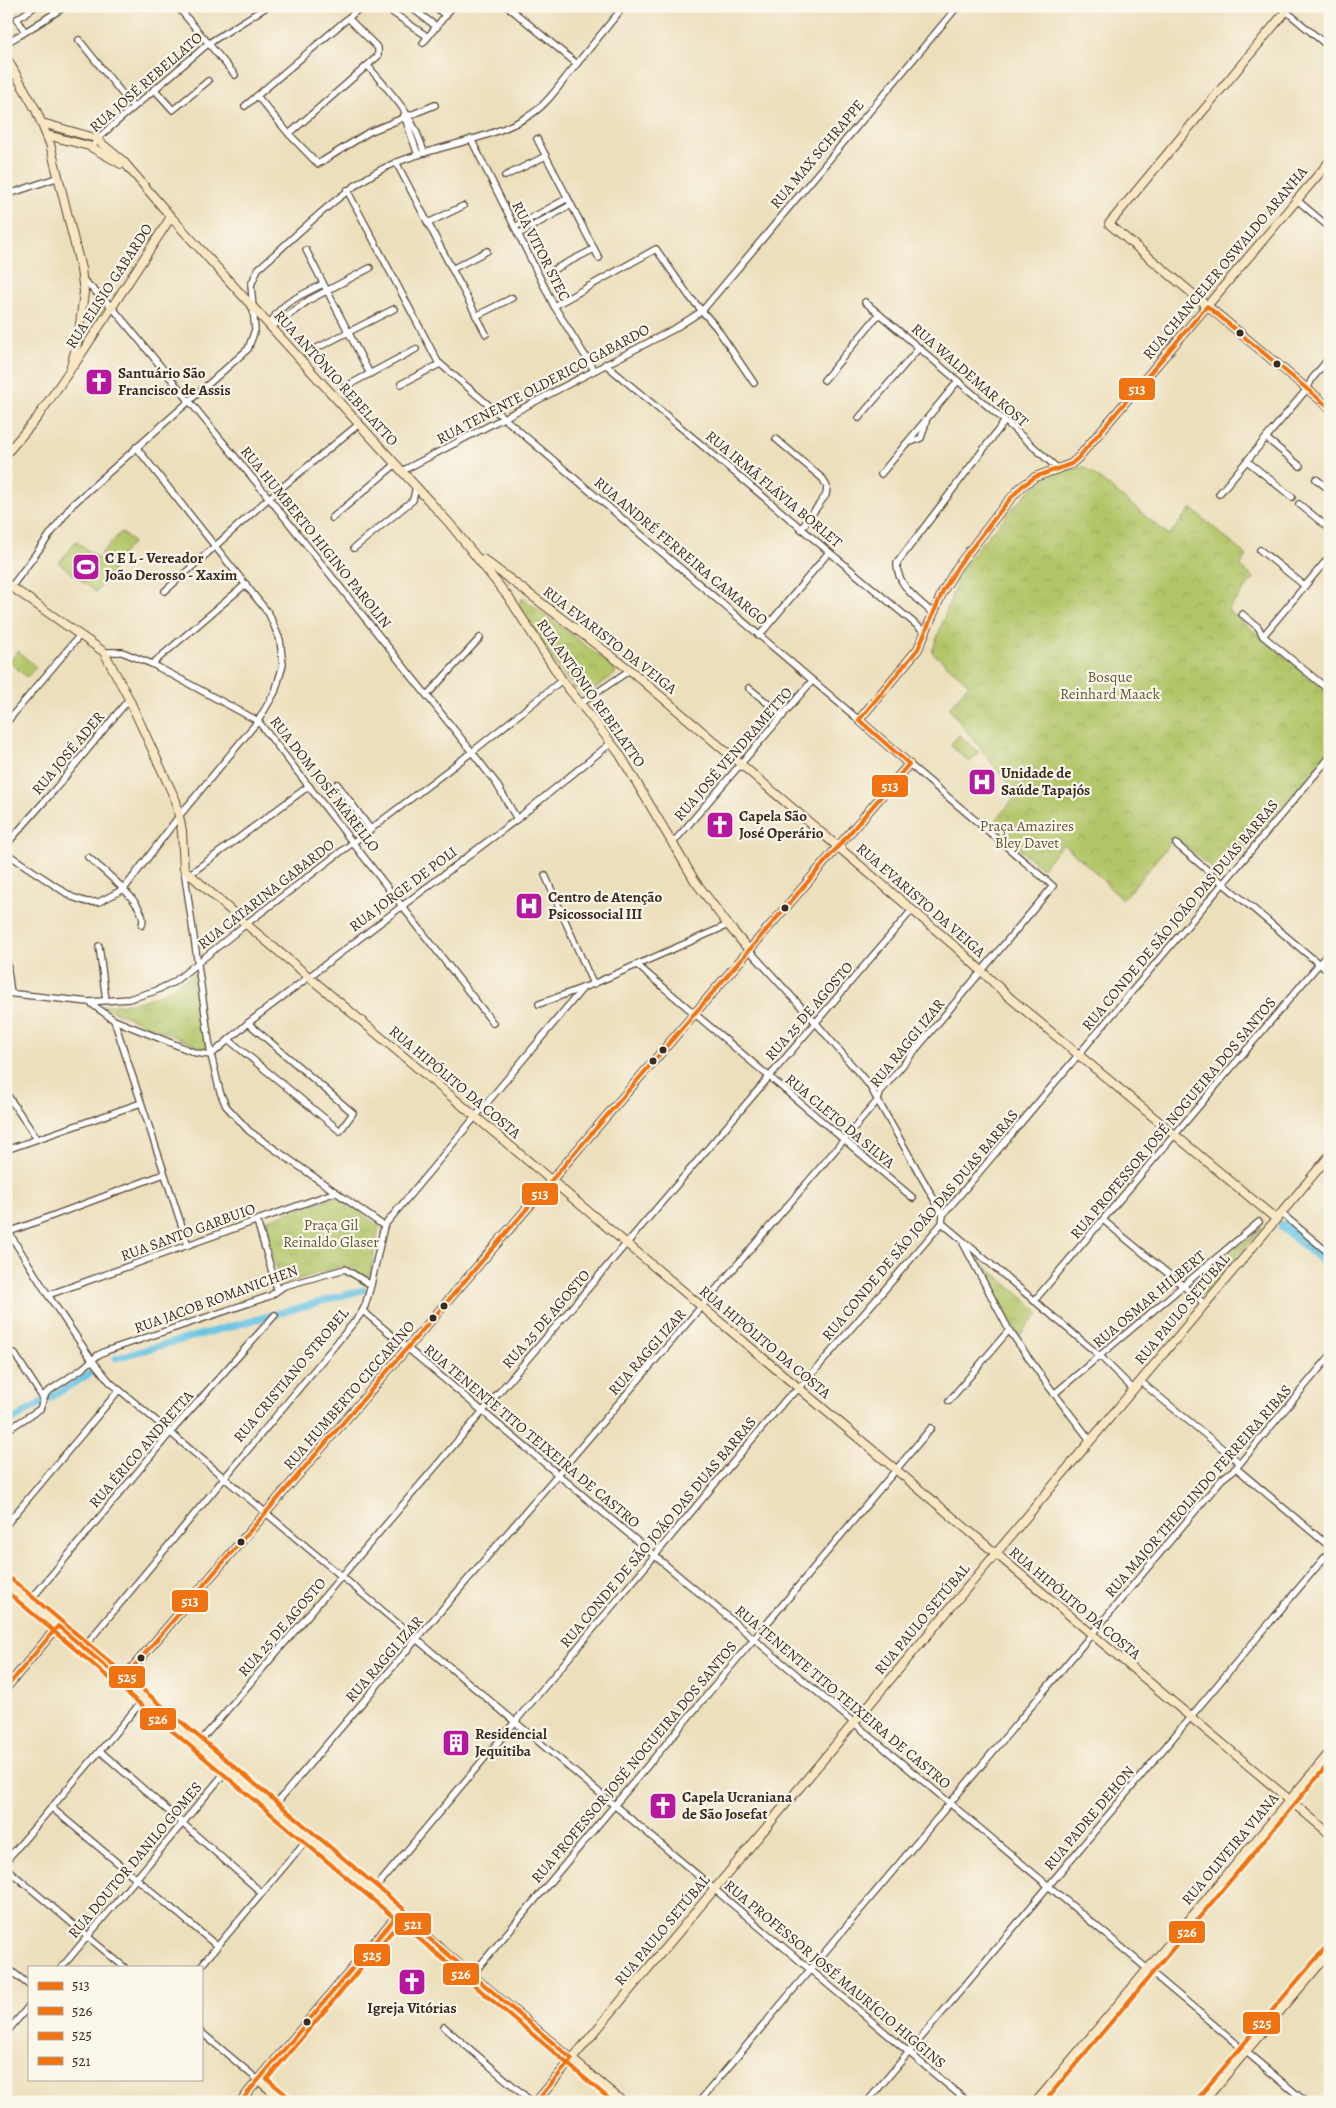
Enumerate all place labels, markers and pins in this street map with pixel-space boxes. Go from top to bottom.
unlabelled marker [1235,328,1245,338]
unlabelled marker [1272,359,1282,369]
place label: Santuário São Francisco de Assis [118,363,231,400]
church icon: Santuário São Francisco de Assis [84,367,114,397]
place label: C E L - Vereador João Derosso - Xaxim [105,548,238,585]
sports icon: C E L - Vereador João Derosso - Xaxim [71,552,101,582]
place label: Unidade de Saúde Tapajós [1001,763,1090,800]
hospital icon: Unidade de Saúde Tapajós [967,767,997,797]
place label: Capela São José Operário [739,806,824,843]
church icon: Capela São José Operário [705,810,735,840]
place label: Centro de Atenção Psicossocial III [548,887,663,924]
hospital icon: Centro de Atenção Psicossocial III [514,891,544,921]
unlabelled marker [780,903,790,913]
unlabelled marker [658,1045,668,1055]
unlabelled marker [648,1056,658,1066]
unlabelled marker [439,1301,449,1311]
unlabelled marker [428,1313,438,1323]
unlabelled marker [236,1537,246,1547]
unlabelled marker [136,1653,146,1663]
place label: Residencial Jequitiba [475,1724,547,1761]
building icon: Residencial Jequitiba [441,1728,471,1758]
place label: Capela Ucraniana de São Josefat [682,1787,793,1824]
church icon: Capela Ucraniana de São Josefat [648,1791,678,1821]
church icon: Igreja Vitórias [397,1967,427,1997]
place label: Igreja Vitórias [367,1998,457,2018]
unlabelled marker [302,2017,312,2027]

